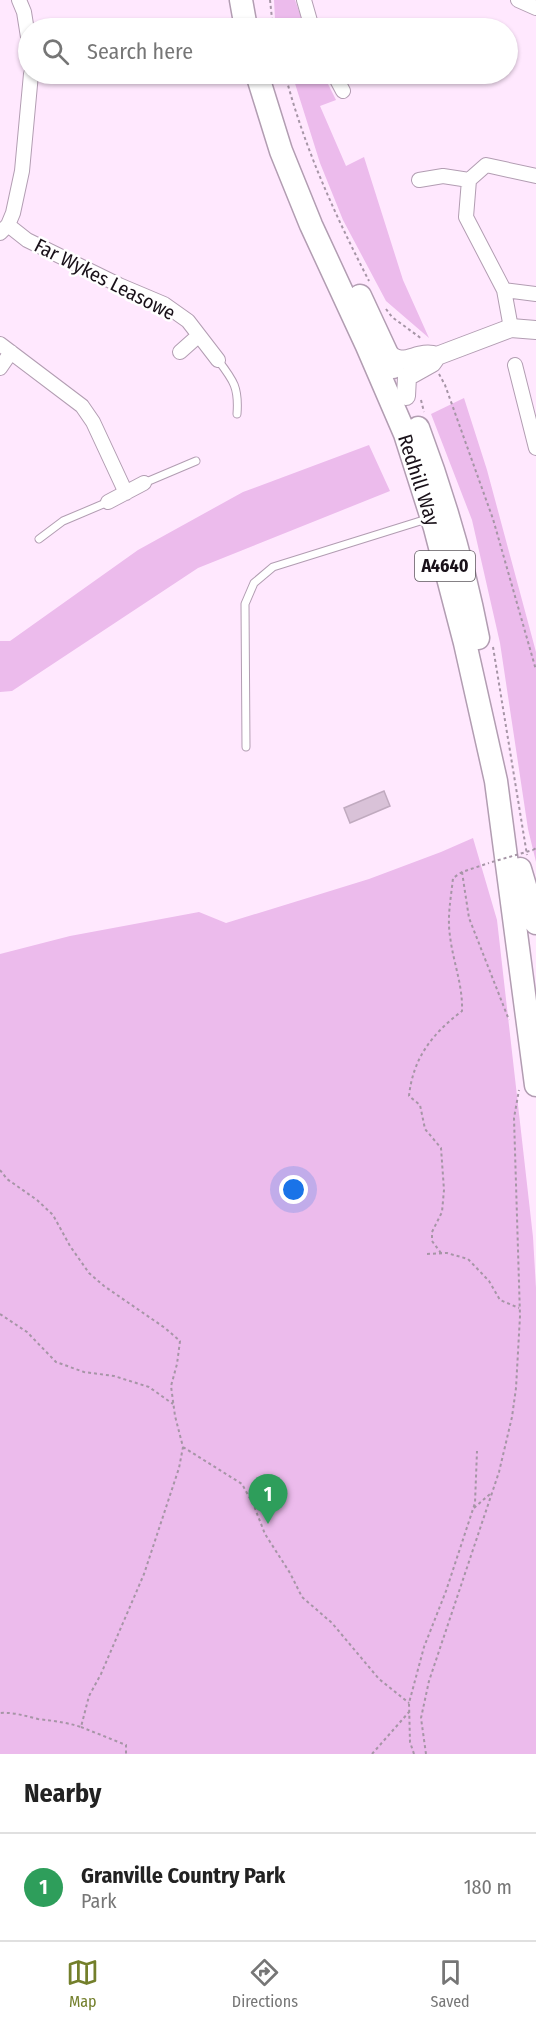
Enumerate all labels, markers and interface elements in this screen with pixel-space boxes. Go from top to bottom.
search box [18,18,518,84]
icon: search [39,35,72,68]
text: Search here [87,38,193,65]
street label: Far Wykes Leasowe [30,233,180,325]
street label: Redhill Way [393,431,445,529]
road number: A4640 [415,551,475,581]
your location [279,1175,308,1204]
pin: 1 [248,1474,288,1524]
text: Nearby [24,1778,101,1809]
text: Granville Country Park [81,1862,285,1889]
text: 1 [39,1875,48,1899]
text: 180 m [464,1875,512,1899]
text: Park [81,1889,117,1913]
tab: Map [66,1956,99,2011]
tab: Directions [232,1956,298,2011]
tab: Saved [431,1956,470,2011]

